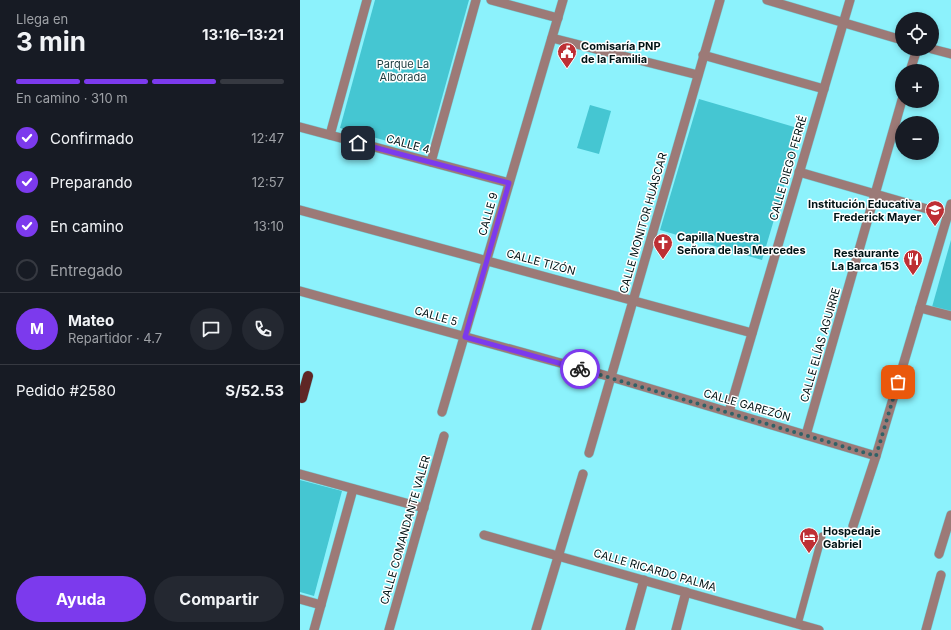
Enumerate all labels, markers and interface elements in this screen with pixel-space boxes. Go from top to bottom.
text: Llega en [16,11,68,27]
map controls [895,12,939,160]
button: locate [895,12,939,56]
text: 13:16–13:21 [202,25,284,44]
text: 3 min [16,26,86,57]
place label: Comisaría PNP de la Familia [581,39,661,66]
public building icon: Comisaría PNP de la Familia [556,41,578,69]
park label: Parque La Alborada [377,57,429,84]
button: + [895,64,939,108]
text: En camino · 310 m [16,90,128,106]
street label: CALLE DIEGO FERRÉ [766,114,810,222]
button: − [895,116,939,160]
pin [341,126,375,160]
icon: check [16,127,38,149]
text: Confirmado [50,129,134,148]
text: 12:47 [251,130,284,146]
street label: CALLE 4 [385,131,431,157]
icon: home [347,132,369,154]
street label: CALLE MONITOR HUÁSCAR [616,151,670,295]
icon: check [16,171,38,193]
text: Preparando [50,173,133,192]
text: 12:57 [252,174,284,190]
street label: CALLE 9 [475,191,501,237]
place label: Institución Educativa Frederick Mayer [808,197,922,224]
school or university icon: Institución Educativa Frederick Mayer [924,199,946,227]
icon: check [16,215,38,237]
text: En camino [50,217,124,236]
text: 13:10 [253,218,284,234]
place label: Capilla Nuestra Señora de las Mercedes [677,230,806,257]
church icon: Capilla Nuestra Señora de las Mercedes [652,232,674,260]
street label: CALLE TIZÓN [505,246,577,278]
place label: Restaurante La Barca 153 [831,246,899,273]
restaurant icon: Restaurante La Barca 153 [902,248,924,276]
text: Entregado [50,261,123,280]
street label: CALLE ELÍAS AGUIRRE [797,286,843,404]
street label: CALLE 5 [413,303,459,329]
button: chat [190,308,232,350]
button: phone [242,308,284,350]
text: Mateo [68,311,114,330]
text: M [30,319,44,338]
text: Repartidor · 4.7 [68,330,162,346]
courier [560,349,600,389]
icon: bike [569,358,591,380]
pin [881,365,915,399]
icon: bag [887,371,909,393]
text: Pedido #2580 [16,381,116,400]
text: S/52.53 [225,381,284,400]
street label: CALLE GAREZÓN [702,386,792,424]
street label: CALLE COMANDANTE VALER [377,454,433,606]
place label: Hospedaje Gabriel [823,524,881,551]
hotel icon: Hospedaje Gabriel [798,526,820,554]
street label: CALLE RICARDO PALMA [592,546,718,594]
button: Ayuda [16,576,146,622]
button: Compartir [154,576,284,622]

